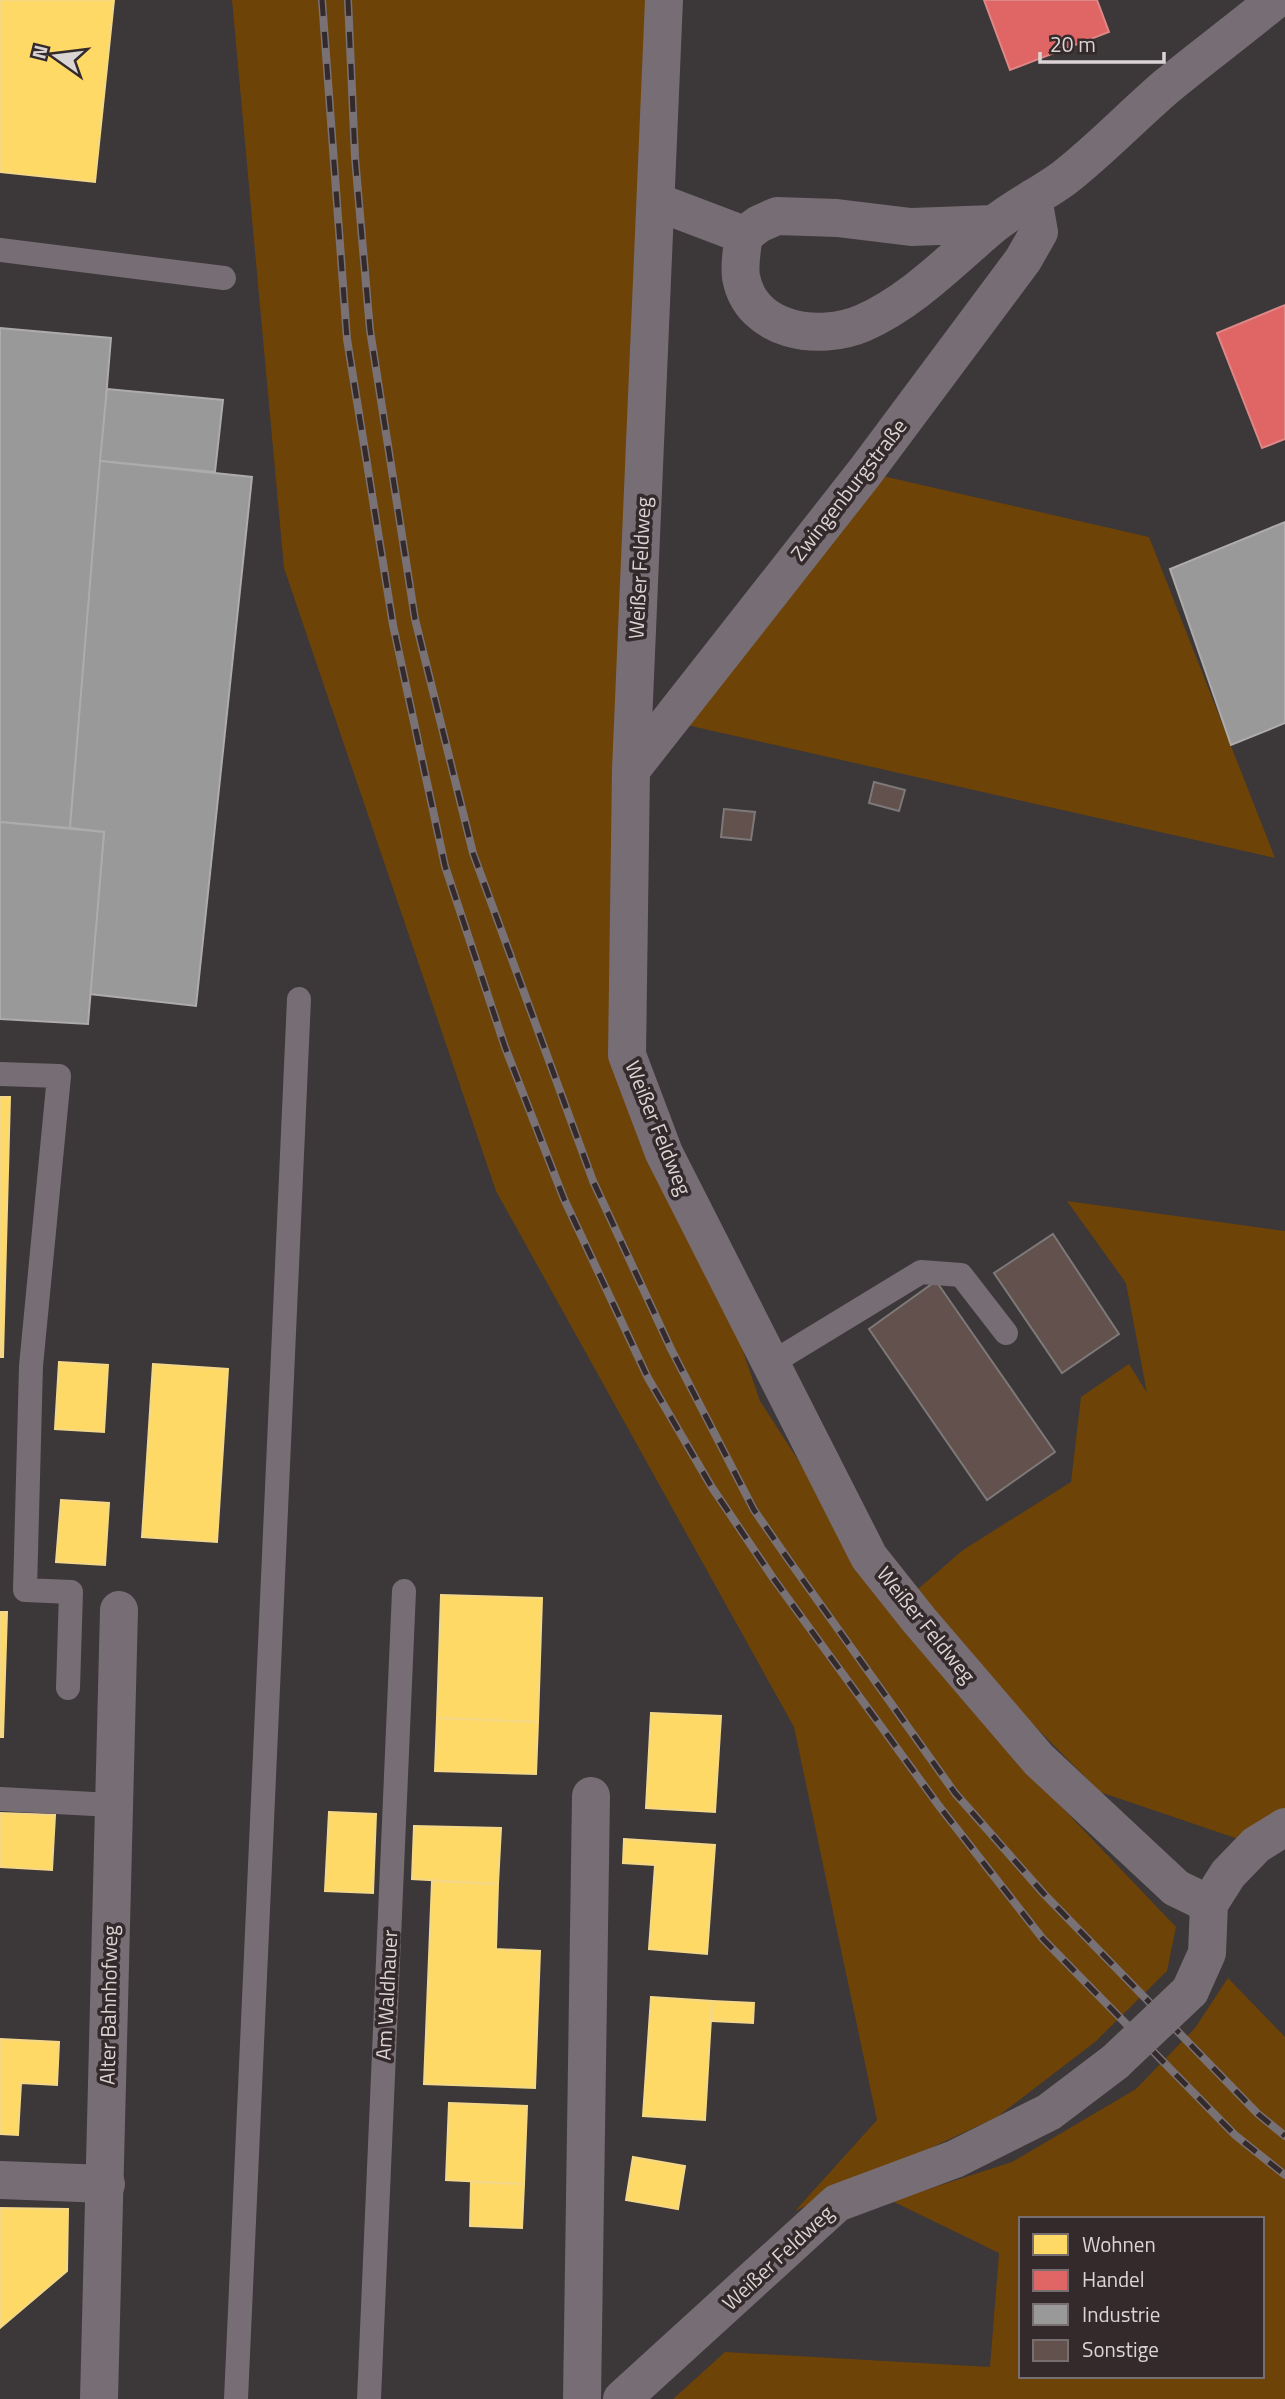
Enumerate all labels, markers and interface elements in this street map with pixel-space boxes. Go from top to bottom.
north arrow [21,21,91,91]
scale bar [1040,21,1164,65]
text: 20 m [1050,28,1096,60]
text: N [23,42,55,62]
street label: Zwingenburgstraße [782,411,914,567]
street label: Weißer Feldweg [619,496,659,640]
street label: Weißer Feldweg [617,1056,701,1200]
street label: Weißer Feldweg [870,1559,984,1690]
street label: Alter Bahnhofweg [91,1925,125,2085]
street label: Am Waldhauer [367,1929,405,2061]
street label: Weißer Feldweg [714,2197,840,2318]
legend [1019,2217,1264,2378]
text: Wohnen [1082,2228,1156,2260]
text: Handel [1082,2263,1145,2295]
text: Industrie [1082,2298,1160,2330]
text: Sonstige [1082,2333,1159,2365]

